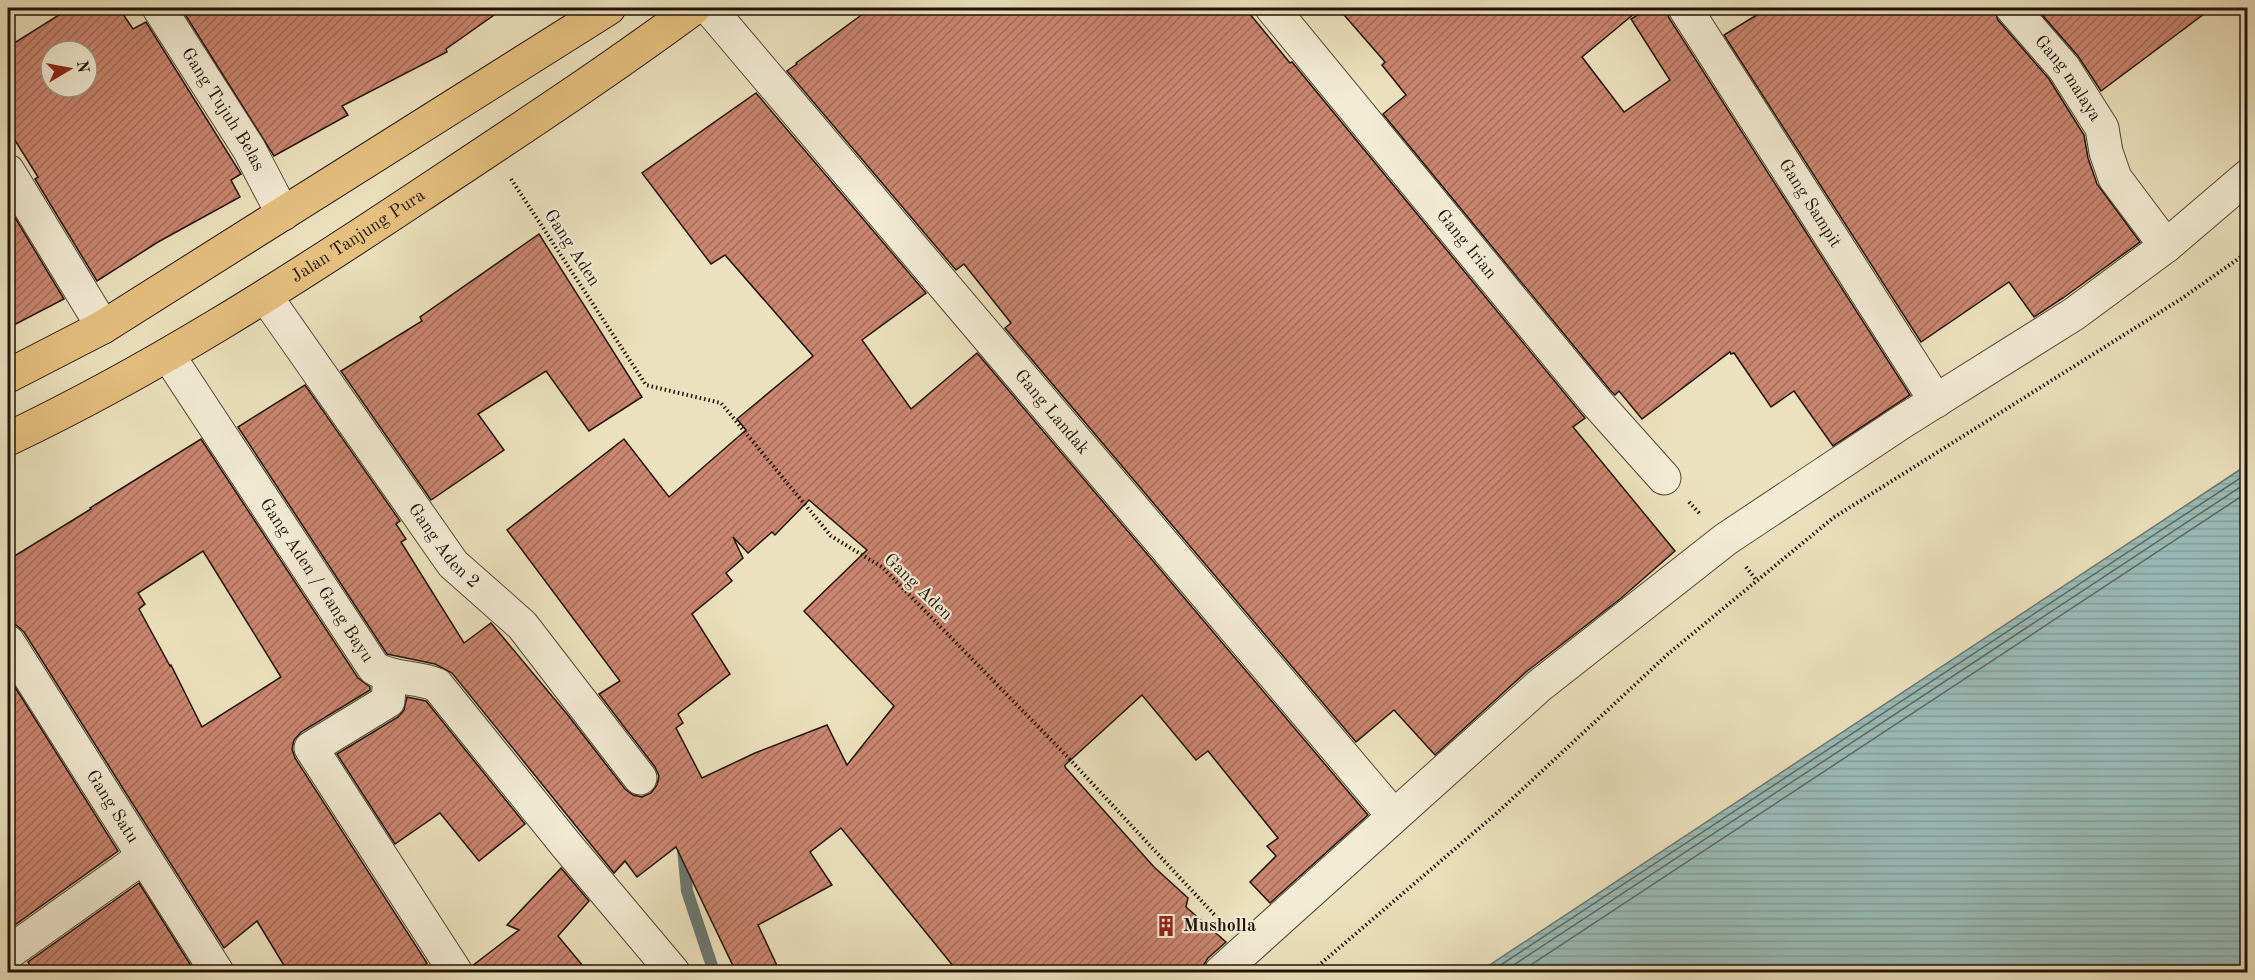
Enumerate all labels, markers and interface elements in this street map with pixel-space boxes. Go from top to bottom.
street label: Gang malaya [2031,32,2104,124]
north arrow [39,39,99,99]
street label: Gang Tujuh Belas [178,45,268,174]
text: N [73,59,91,75]
street label: Gang Sampit [1775,156,1845,251]
street label: Jalan Tanjung Pura [288,186,428,286]
street label: Gang Aden [541,206,604,290]
street label: Gang Irian [1433,206,1500,283]
street label: Gang Landak [1011,367,1092,458]
street label: Gang Aden / Gang Bayu [256,495,377,666]
street label: Gang Aden 2 [405,500,483,592]
street label: Gang Aden [880,550,956,624]
street label: Gang Satu [83,767,142,847]
building icon: Musholla [1154,914,1178,938]
place label: Musholla [1183,917,1256,935]

